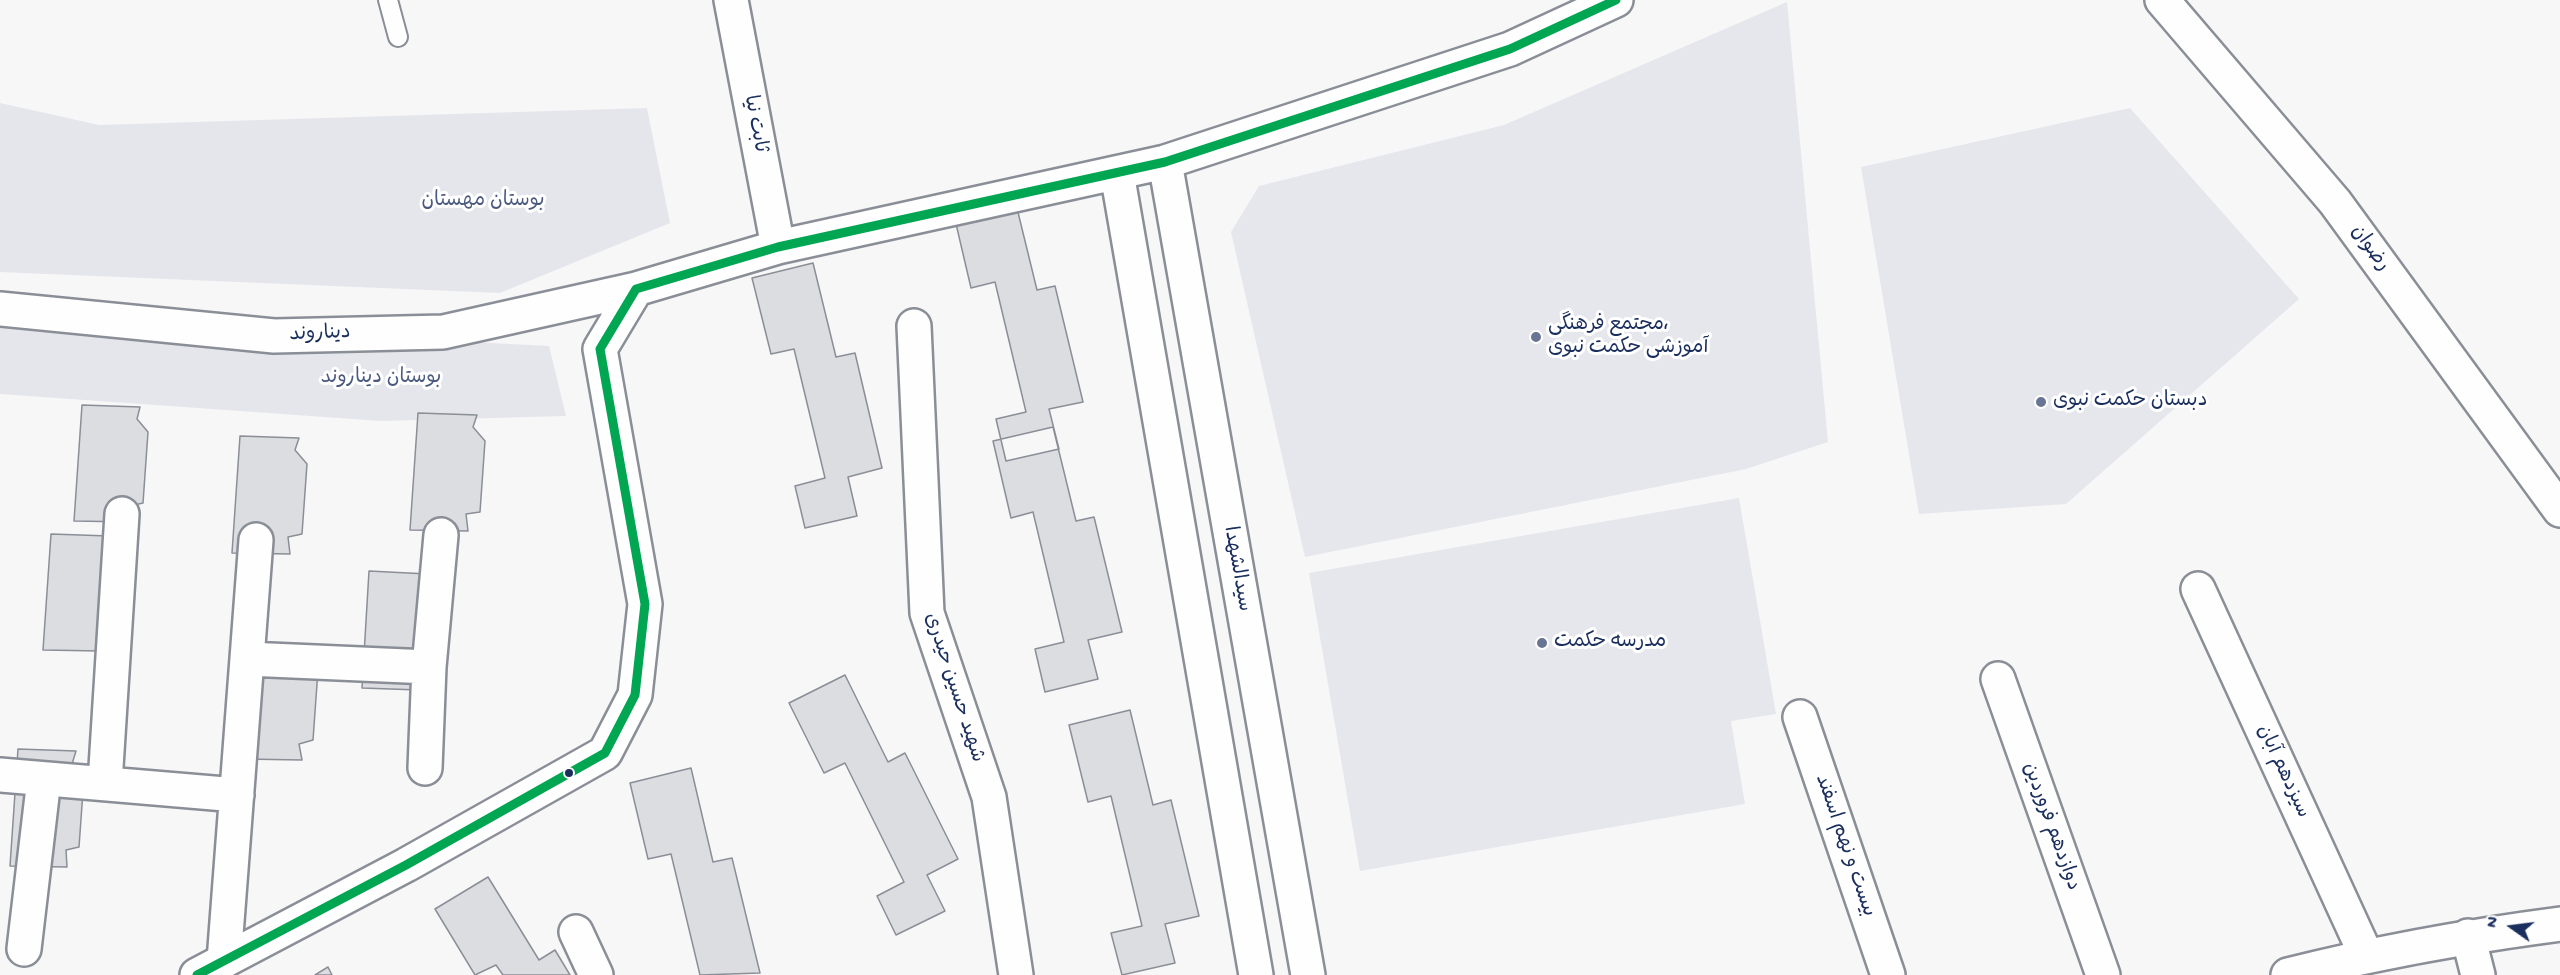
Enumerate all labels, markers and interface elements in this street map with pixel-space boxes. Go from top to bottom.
street label: ثابت نیا [737,93,771,155]
park label: بوستان مهستان [421,190,545,214]
street label: رضوان [2344,221,2394,277]
place label: مجتمع‌ فرهنگی، آموزشی حکمت نبوی [1548,314,1708,361]
street label: دیناروند [289,322,351,348]
marker: مجتمع‌ فرهنگی، آموزشی حکمت نبوی [1529,330,1543,344]
park label: بوستان دیناروند [321,367,441,391]
place label: دبستان حکمت نبوی [2053,390,2207,414]
marker: دبستان حکمت نبوی [2034,395,2048,409]
street label: سیدالشهدا [1217,525,1255,613]
street label: شهید حسین حیدری [918,610,988,766]
place label: مدرسه حکمت [1554,631,1666,655]
marker: مدرسه حکمت [1535,636,1549,650]
street label: سیزدهم آبان [2250,722,2314,822]
street label: دوازدهم فروردین [2016,760,2084,894]
unlabelled marker [563,767,575,779]
street label: بیست و نهم اسفند [1808,772,1880,920]
north arrow [2482,897,2542,957]
text: N [2484,915,2505,930]

